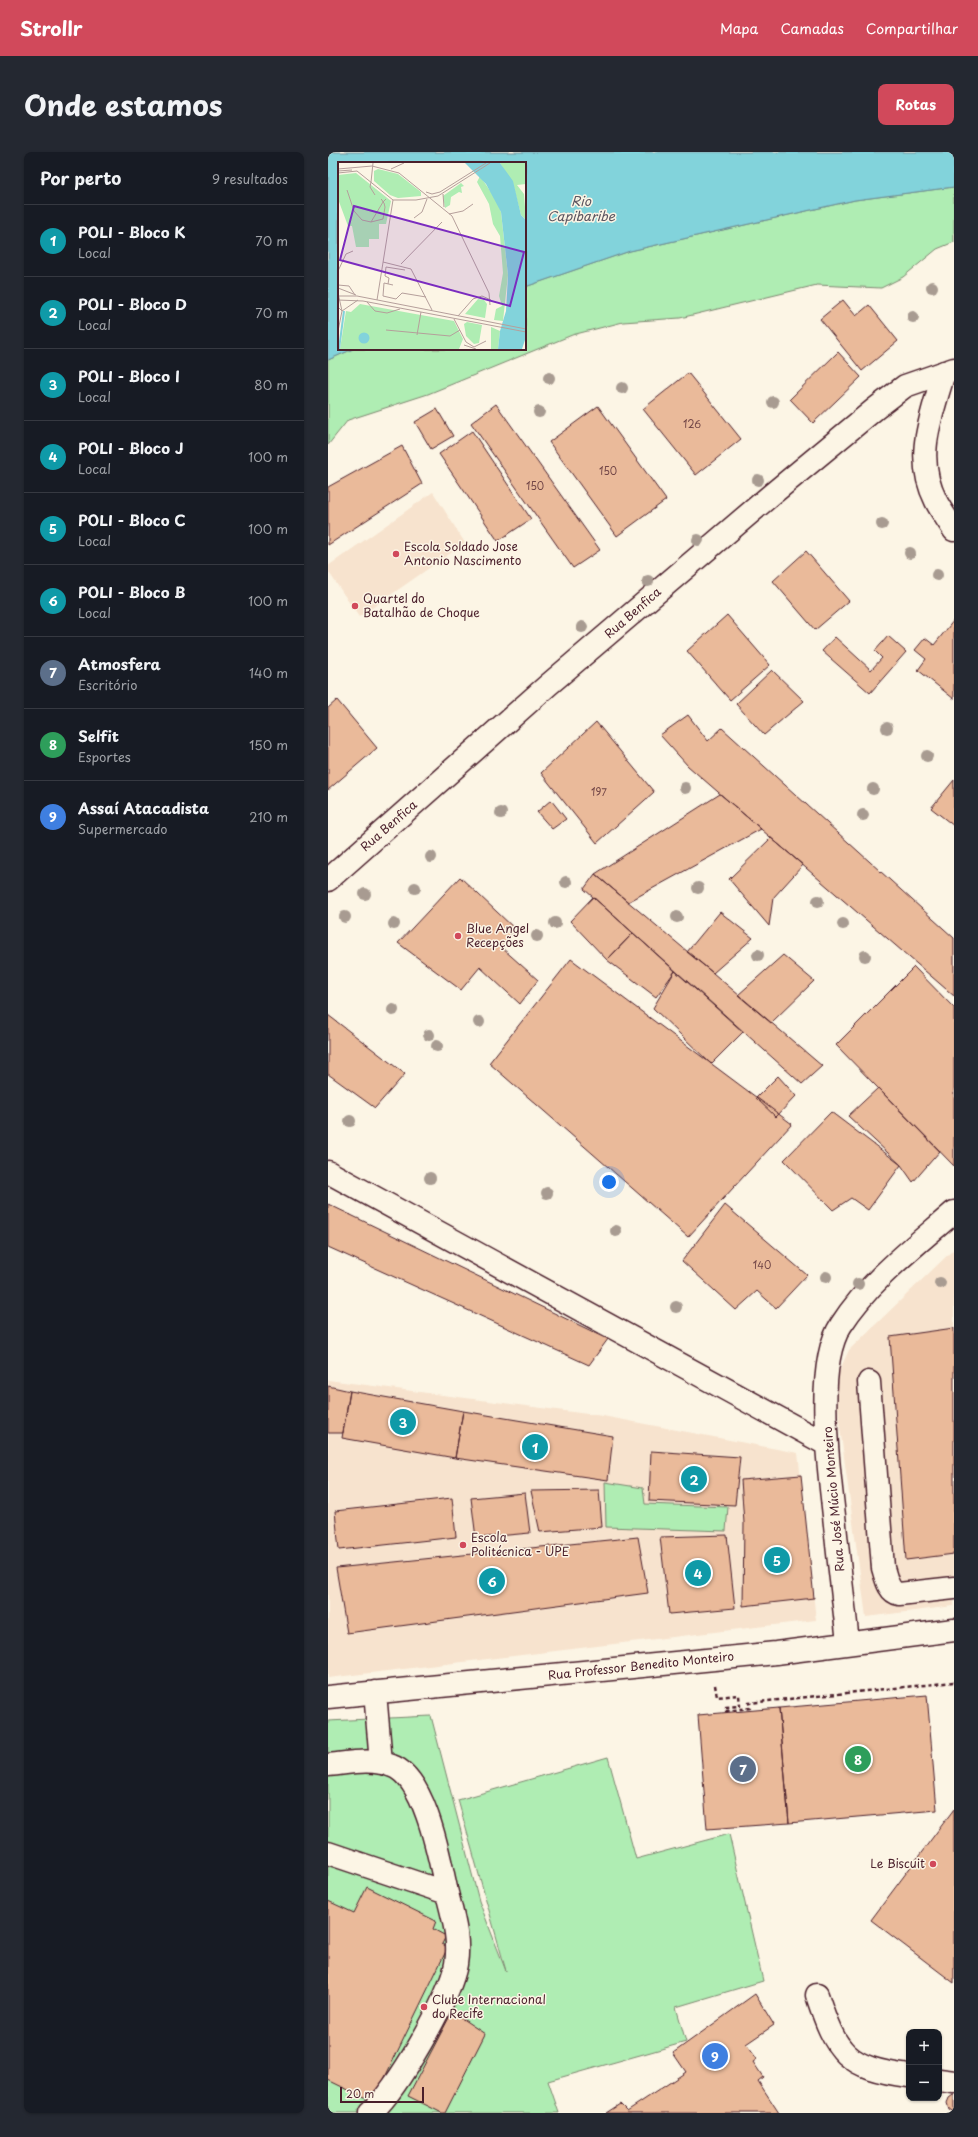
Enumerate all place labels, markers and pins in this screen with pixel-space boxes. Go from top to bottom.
place label: Escola Soldado Jose Antonio Nascimento [404,537,522,569]
marker: Escola Soldado Jose Antonio Nascimento [391,549,401,559]
place label: Quartel do Batalhão de Choque [363,589,480,621]
marker: Quartel do Batalhão de Choque [350,601,360,611]
place label: Blue Angel Recepções [466,919,529,951]
marker: Blue Angel Recepções [453,931,463,941]
pin: 3 [390,1407,416,1437]
pin: 1 [522,1432,548,1462]
pin: 2 [681,1464,707,1494]
place label: Escola Politécnica - UPE [471,1528,569,1560]
marker: Escola Politécnica - UPE [458,1540,468,1550]
pin: 5 [764,1545,790,1575]
pin: 4 [685,1558,711,1588]
pin: 6 [479,1566,505,1596]
pin: 8 [845,1744,871,1774]
pin: 7 [730,1754,756,1784]
place label: Le Biscuit [870,1854,925,1872]
marker: Le Biscuit [928,1859,938,1869]
place label: Clube Internacional do Recife [432,1990,546,2022]
marker: Clube Internacional do Recife [419,2002,429,2012]
pin: 9 [702,2041,728,2071]

